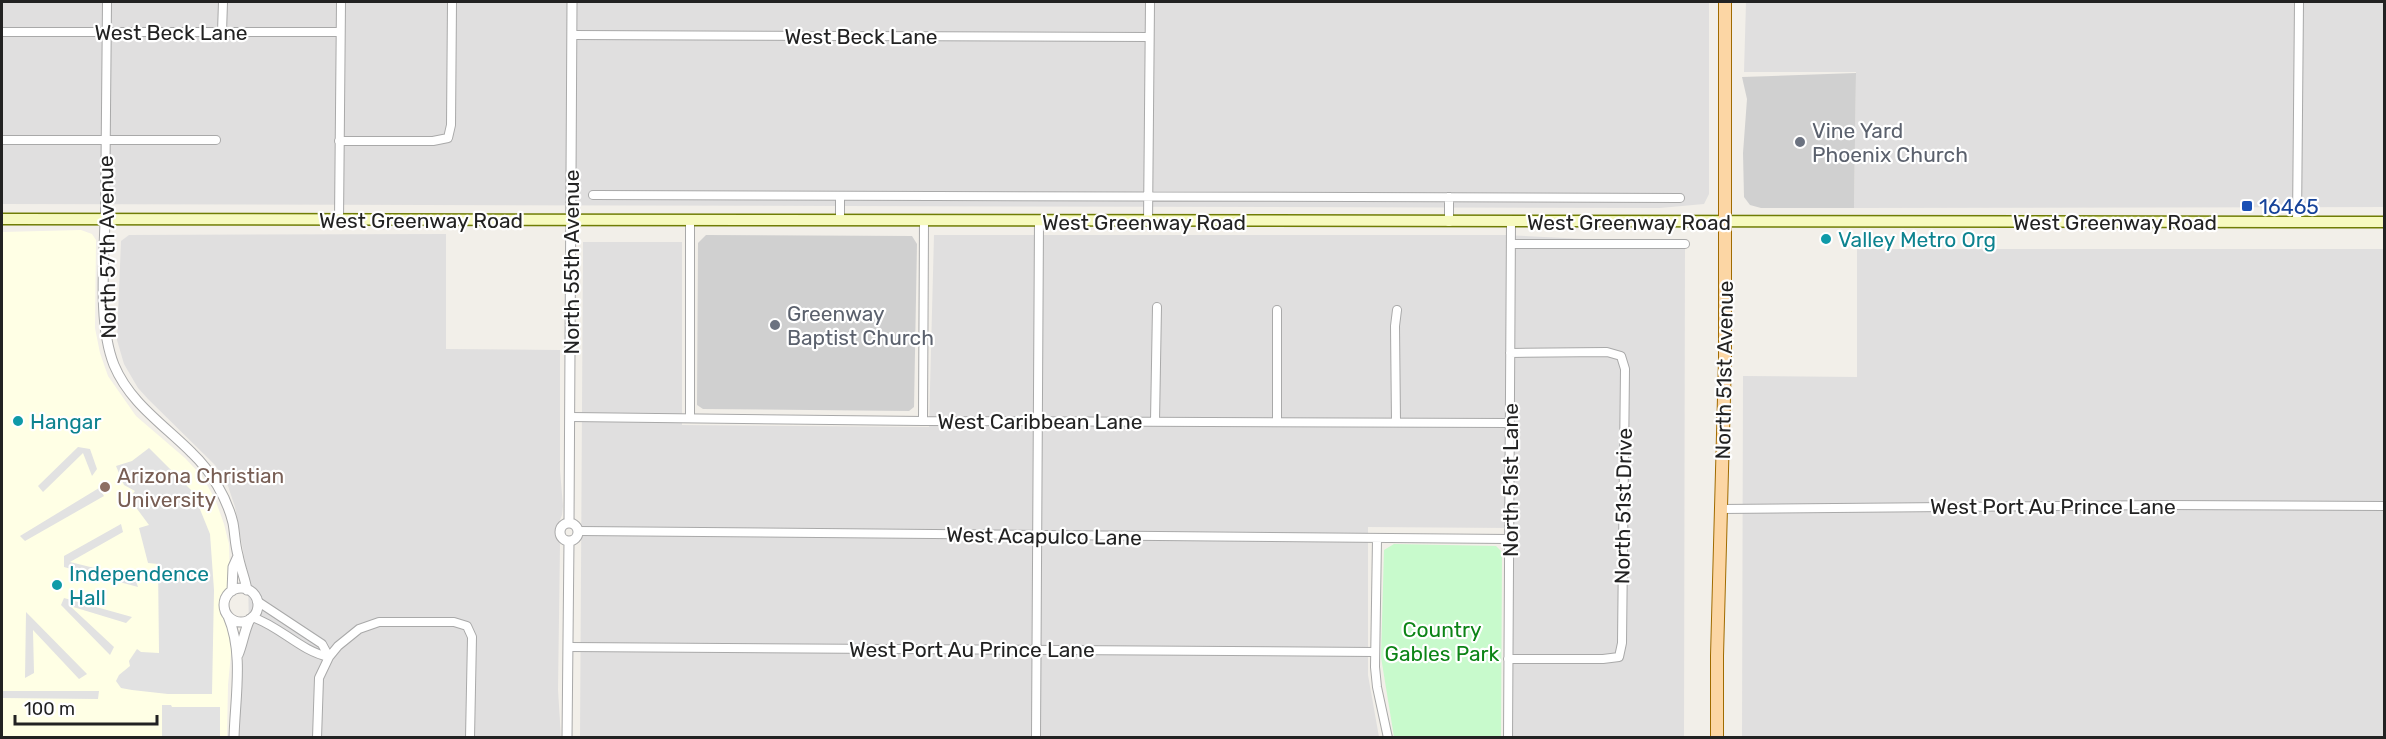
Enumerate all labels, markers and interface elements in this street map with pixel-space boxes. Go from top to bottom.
street label: West Beck Lane [94,20,248,45]
street label: West Beck Lane [784,24,938,49]
place label: Vine Yard Phoenix Church [1812,118,1968,167]
marker: Vine Yard Phoenix Church [1793,135,1807,149]
street label: North 57th Avenue [93,155,121,339]
street label: North 55th Avenue [559,170,584,354]
place label: 16465 [2259,194,2319,219]
marker: 16465 [2240,199,2254,213]
street label: West Greenway Road [319,208,523,233]
street label: West Greenway Road [1042,210,1246,235]
street label: West Greenway Road [1527,210,1731,235]
street label: West Greenway Road [2013,210,2217,235]
place label: Valley Metro Org [1838,227,1996,252]
marker: Valley Metro Org [1819,232,1833,246]
street label: North 51st Avenue [1710,280,1738,460]
place label: Greenway Baptist Church [787,301,934,350]
marker: Greenway Baptist Church [768,318,782,332]
street label: North 51st Lane [1498,403,1523,557]
place label: Hangar [30,409,101,434]
street label: West Caribbean Lane [938,409,1142,434]
marker: Hangar [11,414,25,428]
street label: North 51st Drive [1609,428,1637,584]
place label: Arizona Christian University [117,463,284,512]
marker: Arizona Christian University [98,480,112,494]
street label: West Port Au Prince Lane [1930,494,2176,519]
street label: West Acapulco Lane [946,522,1142,550]
place label: Independence Hall [69,561,209,610]
marker: Independence Hall [50,578,64,592]
park label: Country Gables Park [1385,617,1500,666]
street label: West Port Au Prince Lane [849,637,1095,662]
scale bar [15,688,158,726]
text: 100 m [24,698,75,720]

